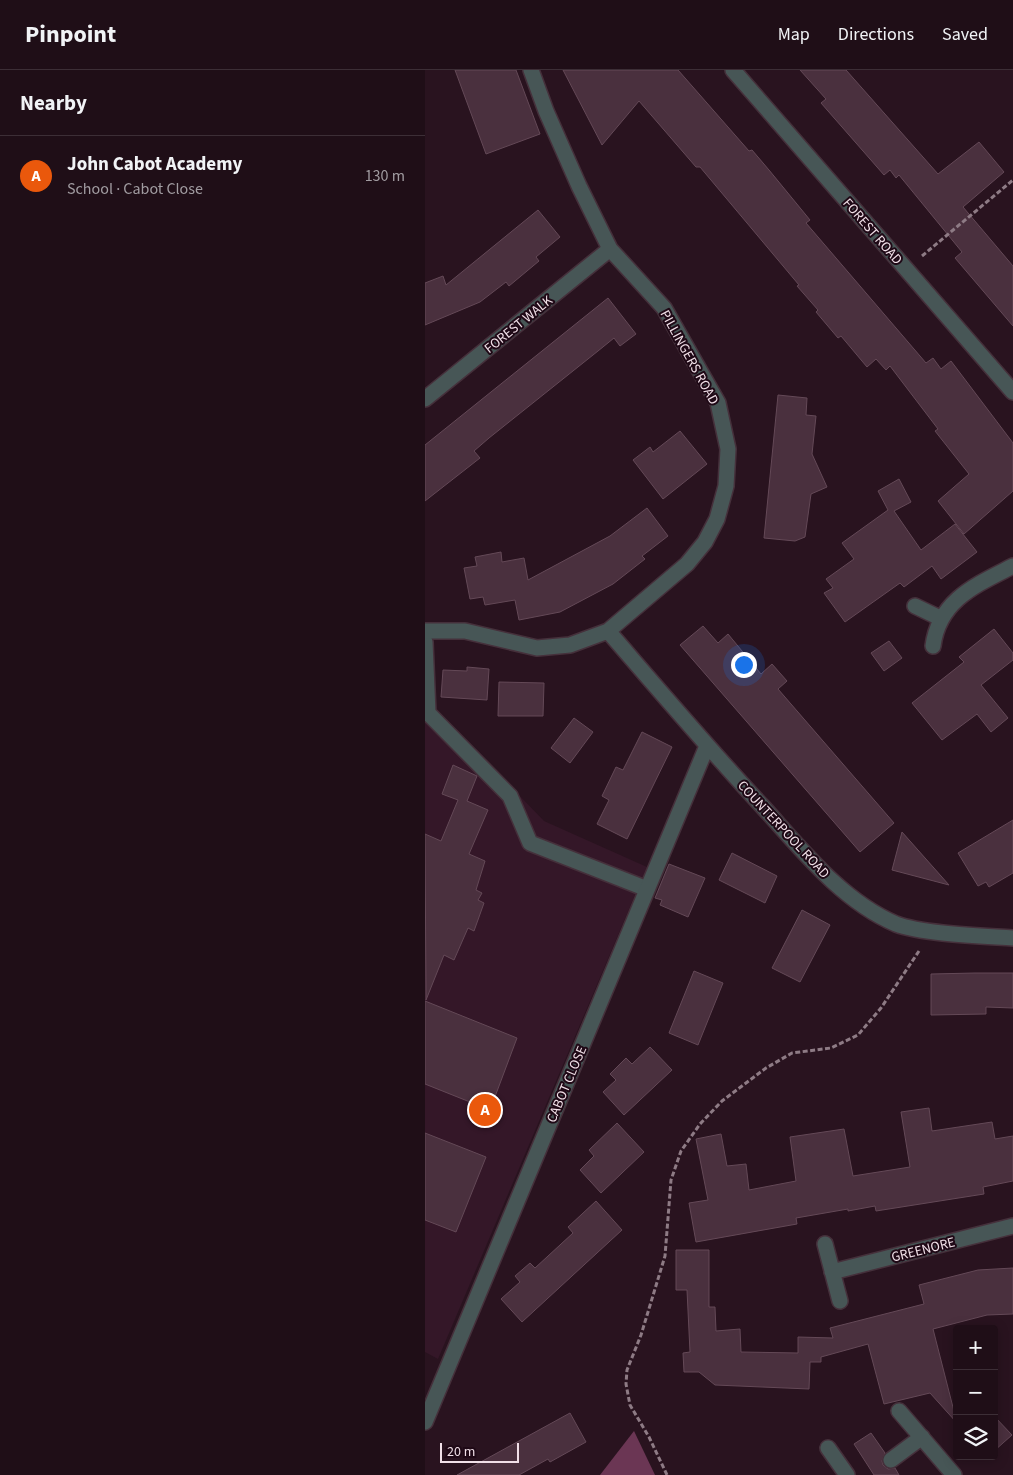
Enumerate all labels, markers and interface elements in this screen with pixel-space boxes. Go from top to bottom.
text: Pinpoint [25,17,116,52]
text: Map [778,22,810,47]
text: Directions [838,22,914,47]
text: Saved [942,22,988,47]
text: Nearby [20,88,87,118]
text: John Cabot Academy [67,151,242,178]
text: A [31,165,41,187]
text: 130 m [365,165,405,187]
text: School · Cabot Close [67,178,203,200]
street label: FOREST ROAD [838,194,907,269]
street label: FOREST WALK [480,291,558,358]
street label: PILLINGERS ROAD [655,307,723,408]
your location [731,652,757,678]
street label: COUNTERPOOL ROAD [733,776,834,883]
street label: CABOT CLOSE [542,1043,592,1126]
pin: A [469,1091,501,1129]
street label: GREENORE [889,1232,957,1268]
map controls [953,1325,998,1460]
button: + [953,1325,998,1370]
button: − [953,1370,998,1415]
button: layers [953,1415,998,1460]
scale bar [440,1440,519,1463]
text: 20 m [447,1442,475,1462]

